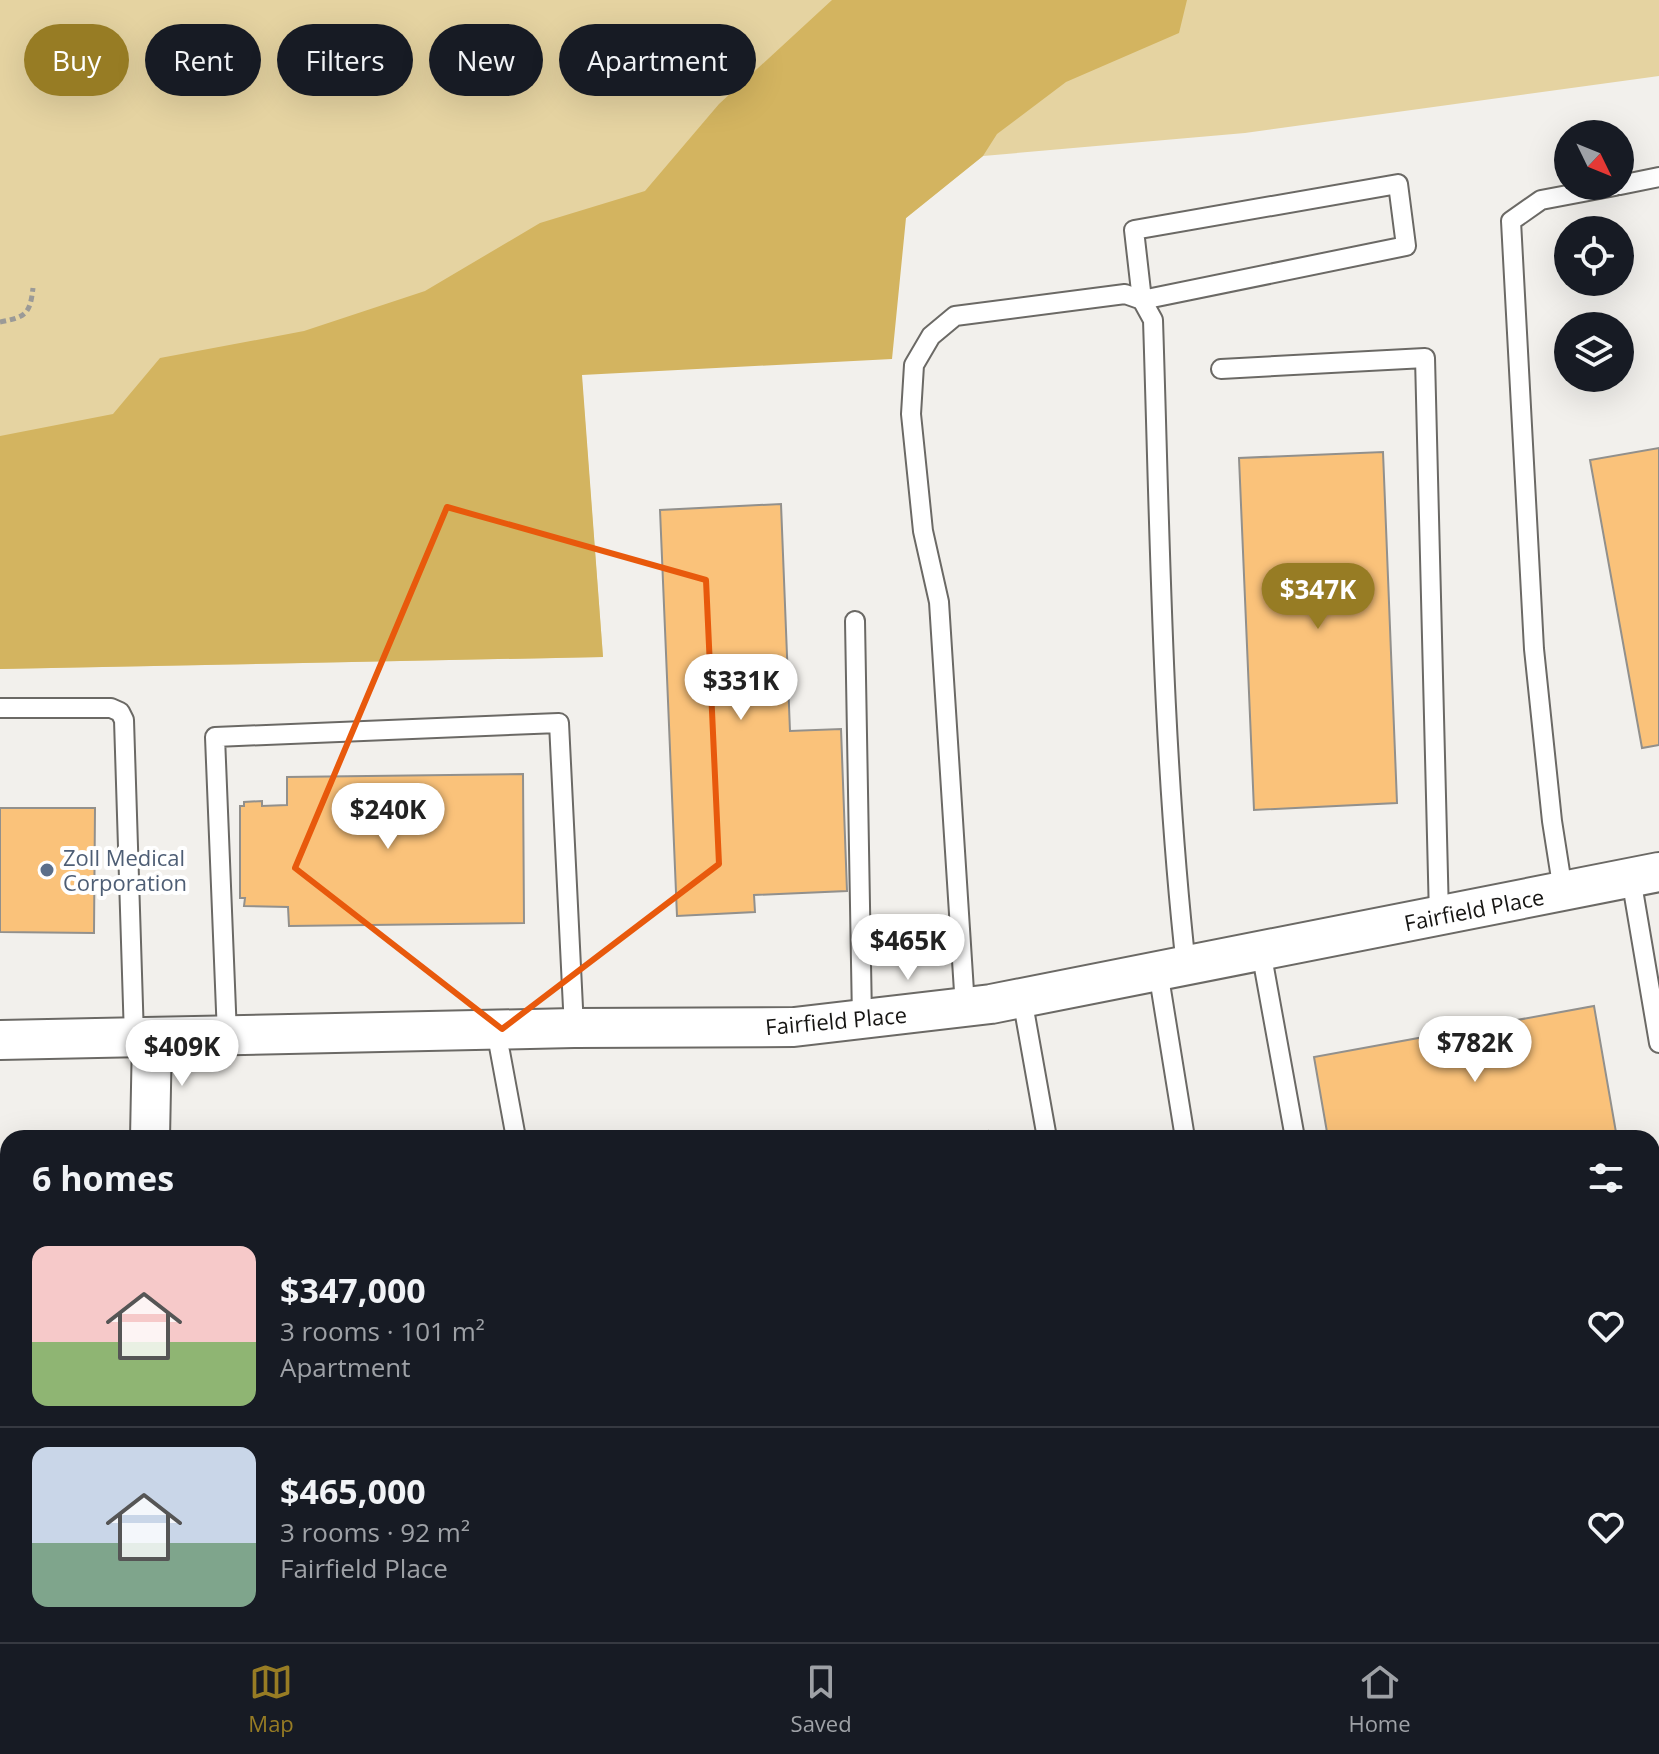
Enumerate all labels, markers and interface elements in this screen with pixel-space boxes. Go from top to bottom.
chip: Buy [24,24,129,96]
chip: Rent [145,24,261,96]
chip: Filters [277,24,413,96]
chip: New [429,24,543,96]
chip: Apartment [559,24,756,96]
north arrow [1554,120,1634,200]
map controls [1554,120,1634,392]
button: locate [1554,216,1634,296]
button: layers [1554,312,1634,392]
pin: $347K [1262,563,1374,631]
text: $347K [1280,571,1356,607]
pin: $331K [685,654,797,722]
text: $331K [703,662,779,698]
pin: $240K [332,783,444,851]
text: $240K [350,791,426,827]
place label: Zoll Medical Corporation [63,842,187,897]
marker: Zoll Medical Corporation [38,861,56,879]
street label: Fairfield Place [1401,881,1547,937]
pin: $465K [852,914,964,982]
text: $465K [870,922,946,958]
street label: Fairfield Place [764,999,908,1041]
pin: $782K [1419,1016,1531,1084]
pin: $409K [126,1020,238,1088]
text: $782K [1437,1024,1513,1060]
text: $409K [144,1028,220,1064]
text: 6 homes [32,1155,174,1201]
icon: filters [1584,1156,1628,1200]
text: $347,000 [280,1267,426,1313]
icon: home [96,1278,192,1374]
icon: heart [1584,1304,1628,1348]
text: 3 rooms · 101 m² [280,1313,485,1349]
text: Apartment [280,1349,411,1385]
text: $465,000 [280,1468,426,1514]
icon: home [96,1479,192,1575]
icon: heart [1584,1505,1628,1549]
text: 3 rooms · 92 m² [280,1514,470,1550]
text: Fairfield Place [280,1550,448,1586]
tab: Map [248,1660,294,1738]
tab: Saved [791,1660,852,1738]
tab: Home [1348,1660,1411,1738]

